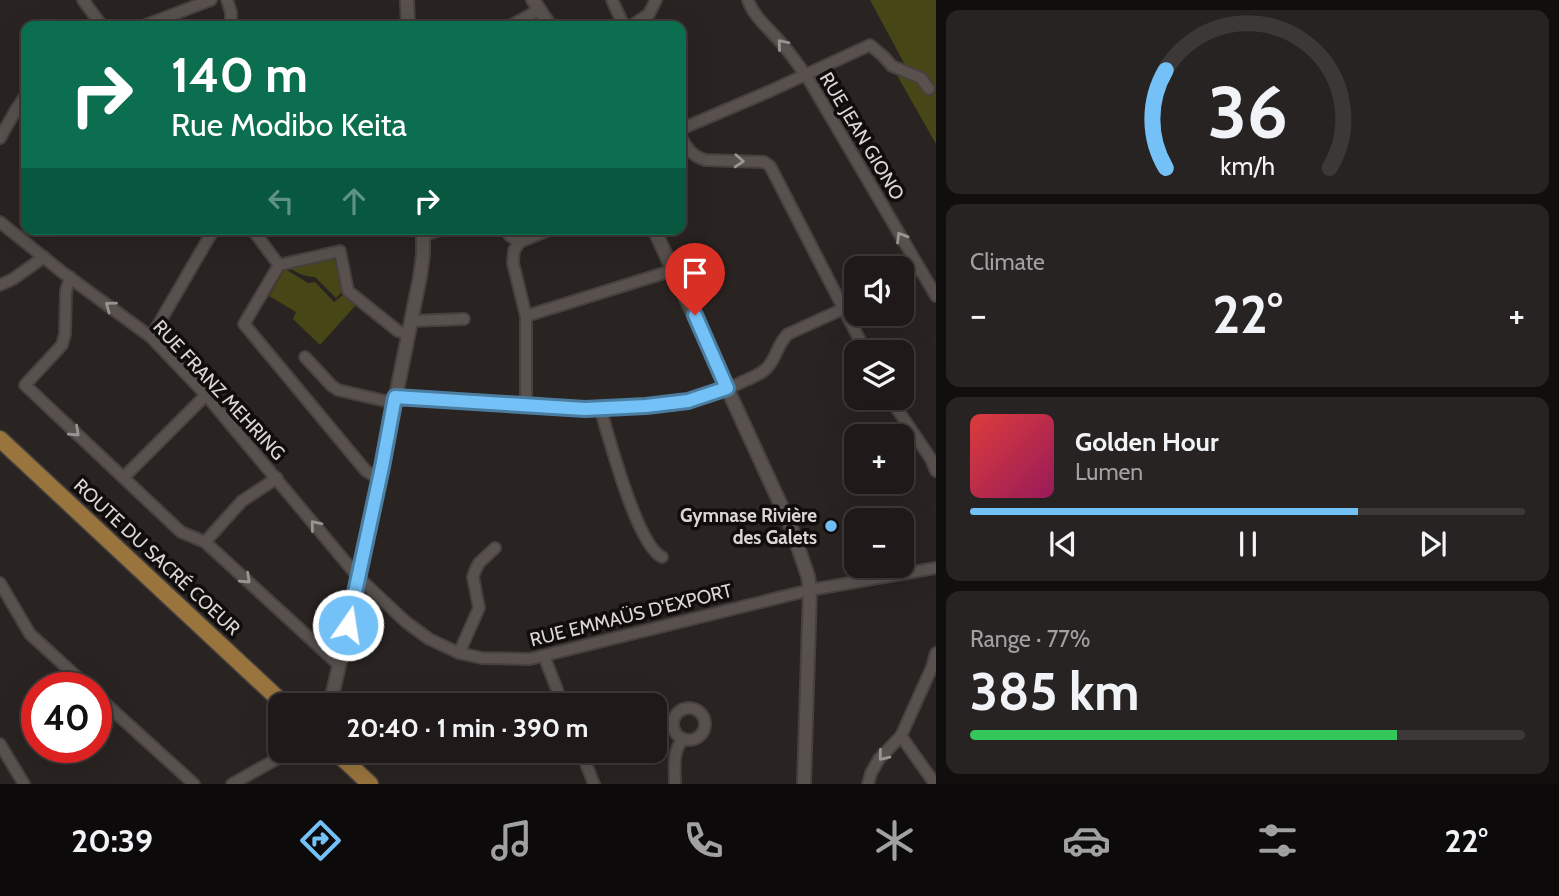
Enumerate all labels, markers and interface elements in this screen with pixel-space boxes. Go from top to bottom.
one-way arrow [778,39,790,52]
text: 140 m [171,45,308,104]
icon: right [56,49,147,140]
street label: RUE JEAN GIONO [815,68,909,204]
text: 36 [1207,68,1288,156]
text: Rue Modibo Keita [171,105,407,144]
text: km/h [1220,151,1275,181]
one-way arrow [734,154,745,169]
icon: left [262,182,300,220]
icon: ahead [335,182,373,220]
icon: right [408,182,446,220]
one-way arrow [896,232,909,245]
pin [665,243,725,315]
text: Climate [970,248,1045,276]
icon: arrive [676,254,714,292]
map controls [844,256,914,578]
button: sound [844,256,914,326]
text: 22° [1212,283,1283,346]
text: − [970,291,987,338]
text: + [1508,291,1525,338]
one-way arrow [105,302,118,315]
street label: RUE FRANZ MEHRING [148,315,290,465]
button: layers [844,340,914,410]
one-way arrow [67,423,80,436]
button: + [844,424,914,494]
text: Golden Hour [1075,426,1218,458]
text: Lumen [1075,458,1143,486]
street label: ROUTE DU SACRÉ COEUR [69,473,246,640]
place label: Gymnase Rivière des Galets [680,504,817,549]
button: − [844,508,914,578]
marker: Gymnase Rivière des Galets [823,518,839,534]
one-way arrow [311,520,323,533]
icon: previous [1044,525,1082,563]
icon: pause [1229,525,1267,563]
icon: next [1414,525,1452,563]
one-way arrow [238,571,251,584]
street label: RUE EMMAÜS D'EXPORT [527,579,735,651]
position arrow [311,588,385,662]
text: Range · 77% [970,625,1091,653]
text: 385 km [970,660,1139,723]
speed limit sign: 40 [21,672,112,763]
text: 20:40 · 1 min · 390 m [347,712,588,744]
one-way arrow [879,748,892,760]
icon: directions [296,816,345,865]
icon: music [487,816,536,865]
icon: phone [679,816,728,865]
icon: climate [870,816,919,865]
icon: car [1062,816,1111,865]
icon: filters [1253,816,1302,865]
text: 20:39 [71,821,153,860]
text: 22° [1445,821,1488,860]

